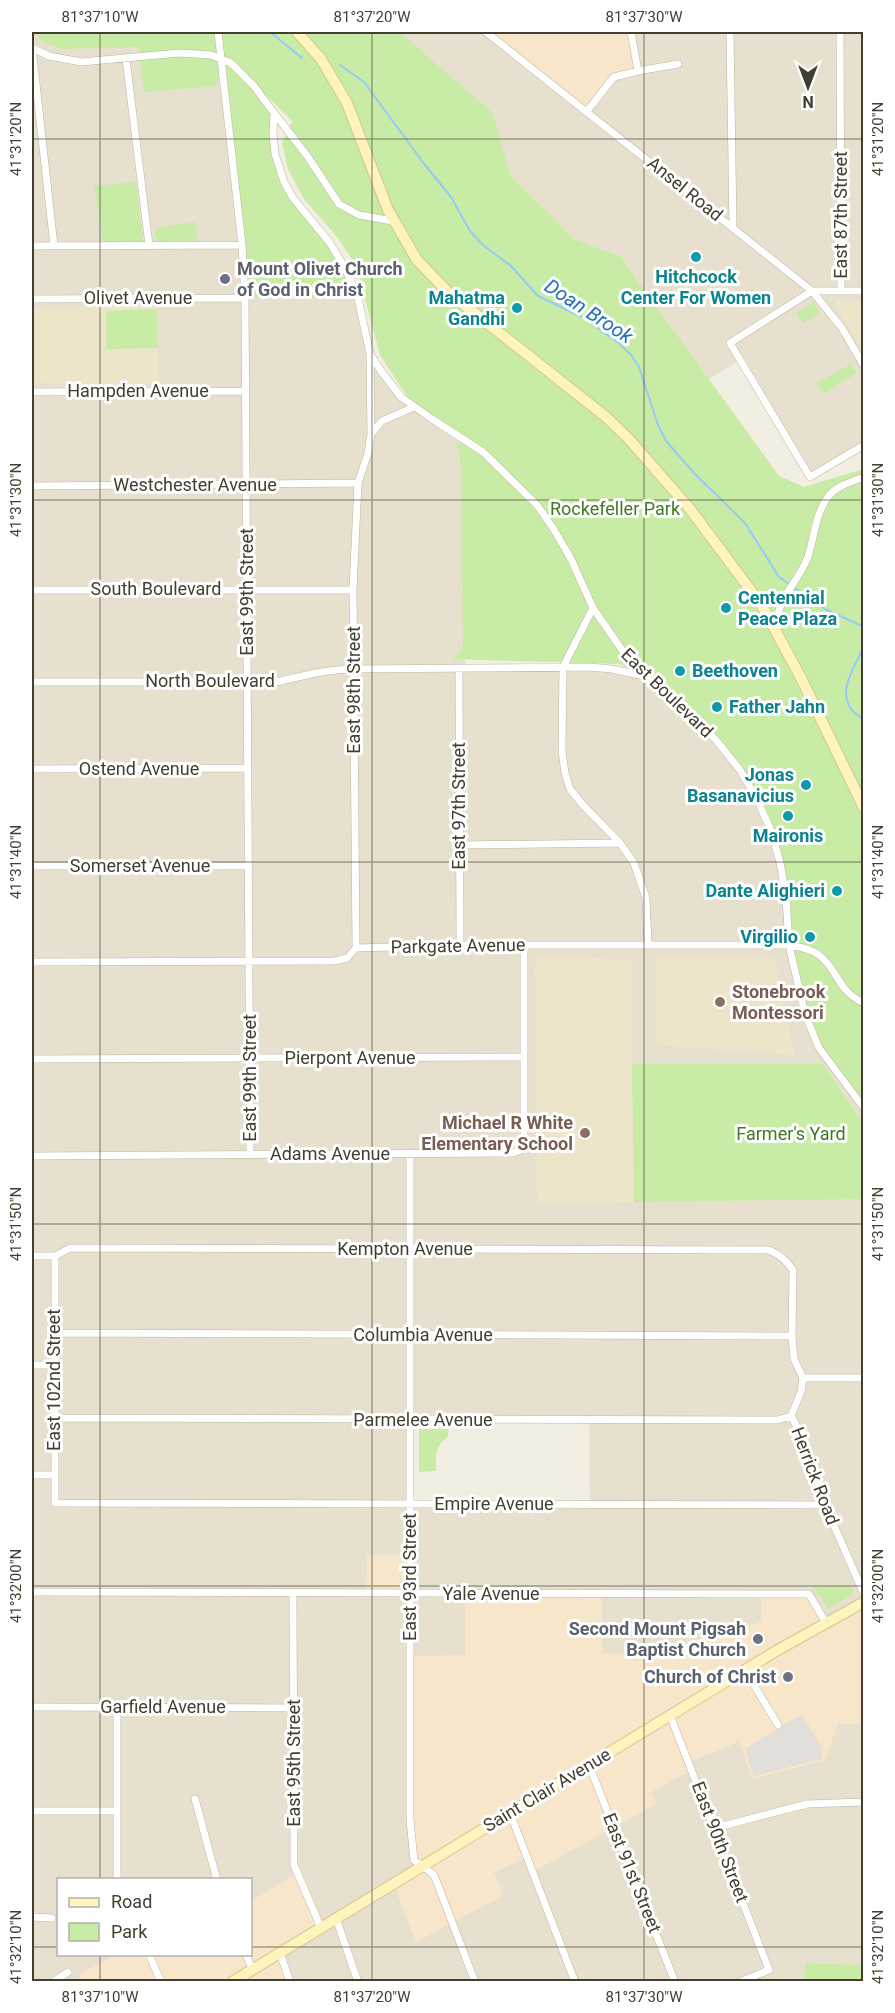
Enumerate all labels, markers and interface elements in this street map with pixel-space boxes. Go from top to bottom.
text: 81°37'10"W [62,8,138,26]
text: 81°37'20"W [334,8,410,26]
text: 81°37'30"W [606,8,682,26]
north arrow [778,57,838,117]
text: N [802,92,814,111]
text: 41°31'20"N [7,102,25,176]
text: 41°31'20"N [869,102,887,176]
street label: East 87th Street [830,151,851,279]
street label: Ansel Road [643,152,727,225]
marker: Hitchcock Center For Women [689,250,703,264]
place label: Mount Olivet Church of God in Christ [237,258,403,300]
place label: Hitchcock Center For Women [621,266,771,308]
marker: Mount Olivet Church of God in Christ [218,272,232,286]
water label: Doan Brook [540,274,639,349]
street label: Olivet Avenue [84,287,192,308]
place label: Mahatma Gandhi [429,287,505,329]
marker: Mahatma Gandhi [510,301,524,315]
street label: Hampden Avenue [67,380,209,401]
text: 41°31'30"N [7,463,25,537]
text: 41°31'30"N [869,463,887,537]
street label: Westchester Avenue [113,474,277,495]
park label: Rockefeller Park [550,498,681,519]
street label: East 99th Street [236,528,257,656]
street label: South Boulevard [91,578,221,599]
place label: Centennial Peace Plaza [738,587,838,629]
marker: Centennial Peace Plaza [719,601,733,615]
street label: East 98th Street [343,626,364,754]
street label: East Boulevard [617,644,718,742]
place label: Beethoven [692,660,778,681]
marker: Beethoven [673,664,687,678]
street label: North Boulevard [145,670,275,691]
place label: Father Jahn [729,696,825,717]
marker: Father Jahn [710,700,724,714]
street label: East 97th Street [448,742,469,870]
street label: Ostend Avenue [79,758,199,779]
place label: Jonas Basanavicius [687,764,794,806]
marker: Jonas Basanavicius [799,778,813,792]
marker: Maironis [781,809,795,823]
text: 41°31'40"N [7,825,25,899]
place label: Maironis [753,825,823,846]
text: 41°31'40"N [869,825,887,899]
street label: Somerset Avenue [70,855,210,876]
place label: Dante Alighieri [705,880,825,901]
marker: Dante Alighieri [830,884,844,898]
place label: Virgilio [740,926,798,947]
marker: Virgilio [803,930,817,944]
street label: Parkgate Avenue [390,934,526,957]
place label: Stonebrook Montessori [732,981,826,1023]
marker: Stonebrook Montessori [713,995,727,1009]
street label: East 99th Street [239,1014,260,1142]
street label: Pierpont Avenue [285,1047,415,1068]
place label: Michael R White Elementary School [421,1112,573,1154]
park label: Farmer's Yard [736,1123,846,1144]
marker: Michael R White Elementary School [578,1126,592,1140]
street label: Adams Avenue [270,1143,390,1164]
text: 41°31'50"N [7,1187,25,1261]
text: 41°31'50"N [869,1187,887,1261]
street label: Kempton Avenue [337,1238,473,1259]
street label: East 102nd Street [43,1309,64,1451]
street label: Columbia Avenue [353,1324,493,1345]
street label: Parmelee Avenue [353,1409,493,1430]
street label: Herrick Road [787,1424,844,1528]
street label: Empire Avenue [434,1493,554,1514]
street label: East 93rd Street [399,1513,420,1641]
text: 41°32'00"N [7,1549,25,1623]
text: 41°32'00"N [869,1549,887,1623]
street label: Yale Avenue [442,1583,540,1604]
place label: Second Mount Pigsah Baptist Church [569,1618,746,1660]
marker: Second Mount Pigsah Baptist Church [751,1632,765,1646]
place label: Church of Christ [644,1666,776,1687]
marker: Church of Christ [781,1670,795,1684]
street label: Garfield Avenue [100,1696,226,1717]
street label: East 95th Street [283,1699,304,1827]
street label: Saint Clair Avenue [479,1743,614,1836]
street label: East 90th Street [688,1778,753,1905]
street label: East 91st Street [599,1810,666,1936]
legend [57,1878,252,1956]
text: Road [111,1891,152,1912]
text: 41°32'10"N [7,1910,25,1984]
text: 41°32'10"N [869,1910,887,1984]
text: Park [111,1921,148,1942]
text: 81°37'10"W [62,1988,138,2006]
text: 81°37'20"W [334,1988,410,2006]
text: 81°37'30"W [606,1988,682,2006]

